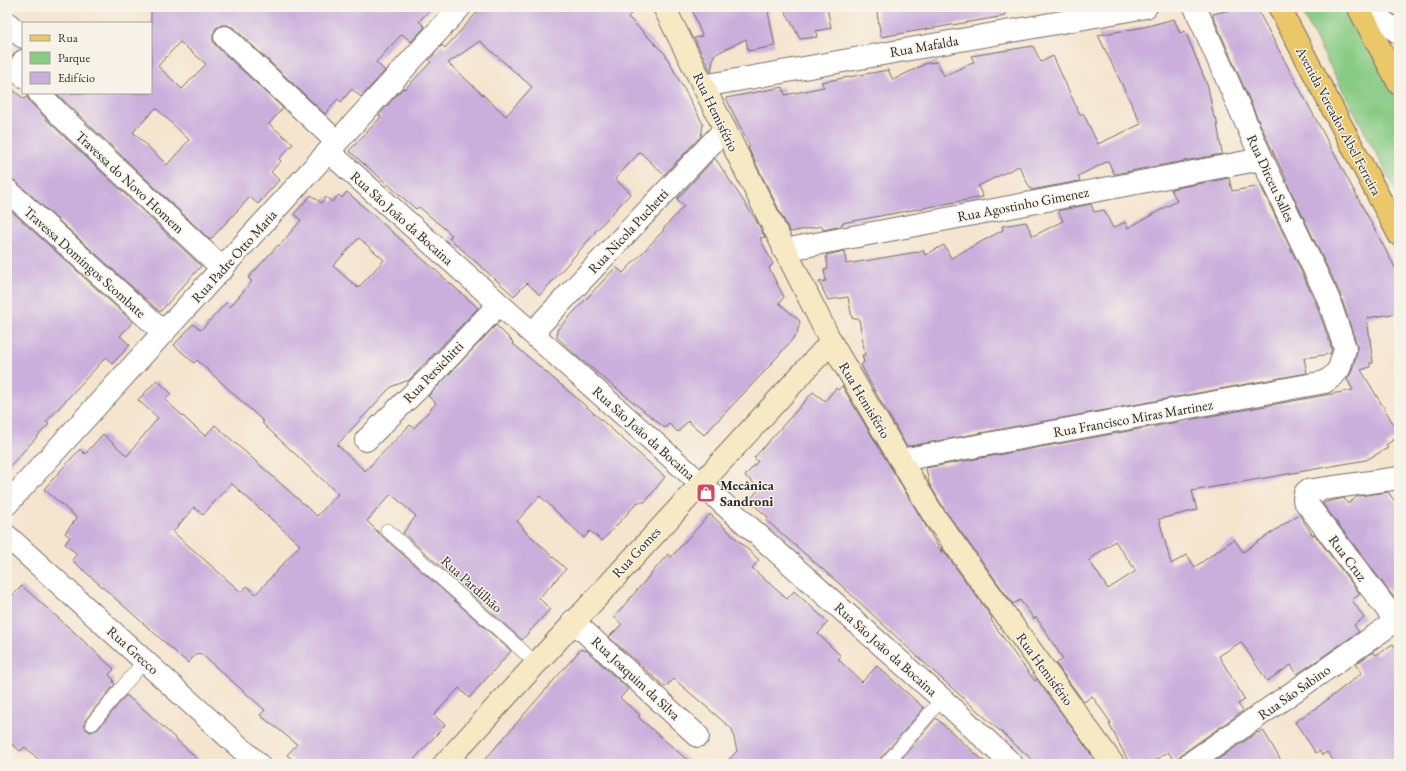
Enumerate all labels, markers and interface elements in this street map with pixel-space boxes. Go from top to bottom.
legend [22,22,152,94]
text: Rua [58,30,78,46]
street label: Rua Mafalda [888,31,960,61]
street label: Avenida Vereador Abel Ferreira [1292,43,1386,199]
text: Parque [58,50,90,66]
street label: Rua Hemisfério [689,69,743,155]
text: Edifício [58,70,95,86]
street label: Travessa do Novo Homem [72,127,188,237]
street label: Rua Dirceu Salles [1243,131,1299,225]
street label: Rua São João da Bocaina [347,167,458,269]
street label: Rua Agostinho Gimenez [956,182,1091,226]
street label: Rua Nicola Puchetti [584,184,672,277]
street label: Travessa Domingos Scombate [20,202,150,322]
street label: Rua Padre Otto Maria [187,205,281,306]
street label: Rua Persichitti [399,337,467,407]
street label: Rua Hemisfério [835,359,895,442]
street label: Rua São João da Bocaina [589,382,700,484]
street label: Rua Francisco Miras Martinez [1052,395,1215,441]
place label: Mecânica Sandroni [720,476,775,510]
shop icon: Mecânica Sandroni [695,482,717,504]
street label: Rua Gomes [608,522,665,581]
street label: Rua Cruz [1325,531,1372,585]
street label: Rua Pardilhão [438,552,507,616]
street label: Rua São João da Bocaina [831,598,942,700]
street label: Rua Grecco [103,622,163,678]
street label: Rua Hemisfério [1012,629,1078,709]
street label: Rua Joaquim da Silva [588,632,684,724]
street label: Rua São Sabino [1254,660,1334,724]

